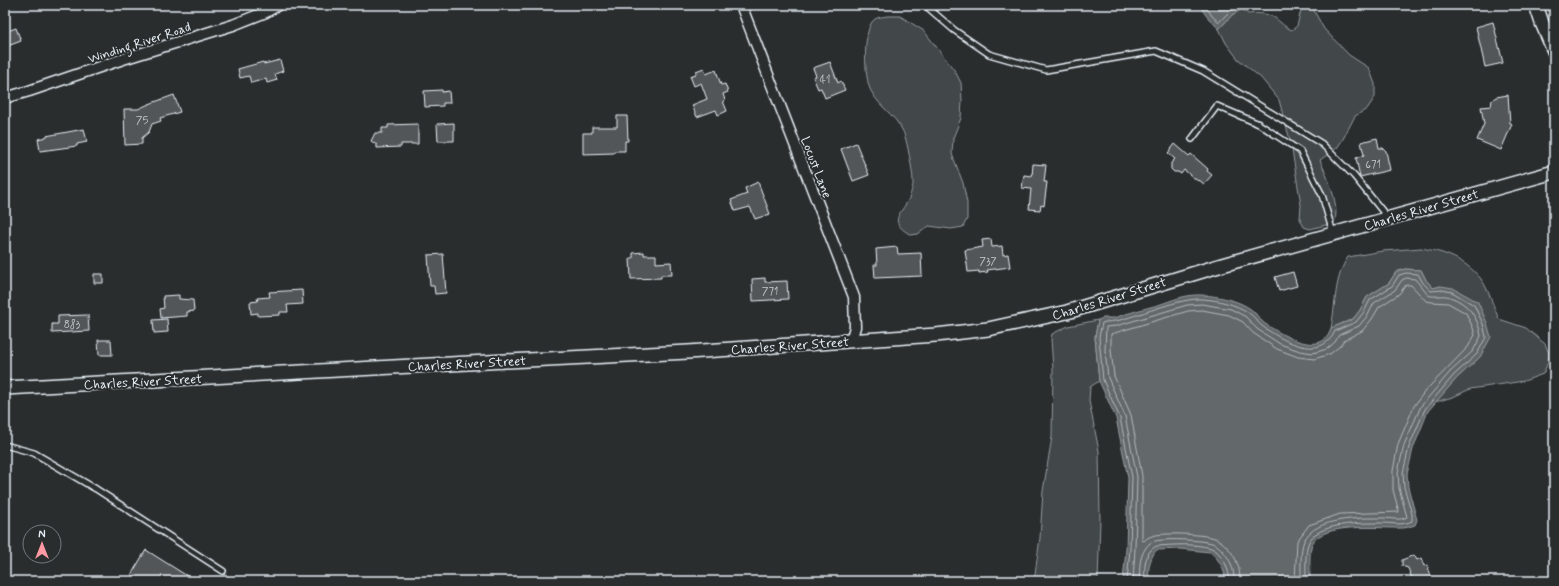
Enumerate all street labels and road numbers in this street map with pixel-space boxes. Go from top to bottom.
street label: Winding River Road [86,19,194,70]
street label: Locust Lane [796,134,835,201]
street label: Charles River Street [1362,186,1481,235]
street label: Charles River Street [1050,274,1169,325]
street label: Charles River Street [730,334,850,359]
street label: Charles River Street [407,353,527,376]
street label: Charles River Street [83,371,203,394]

